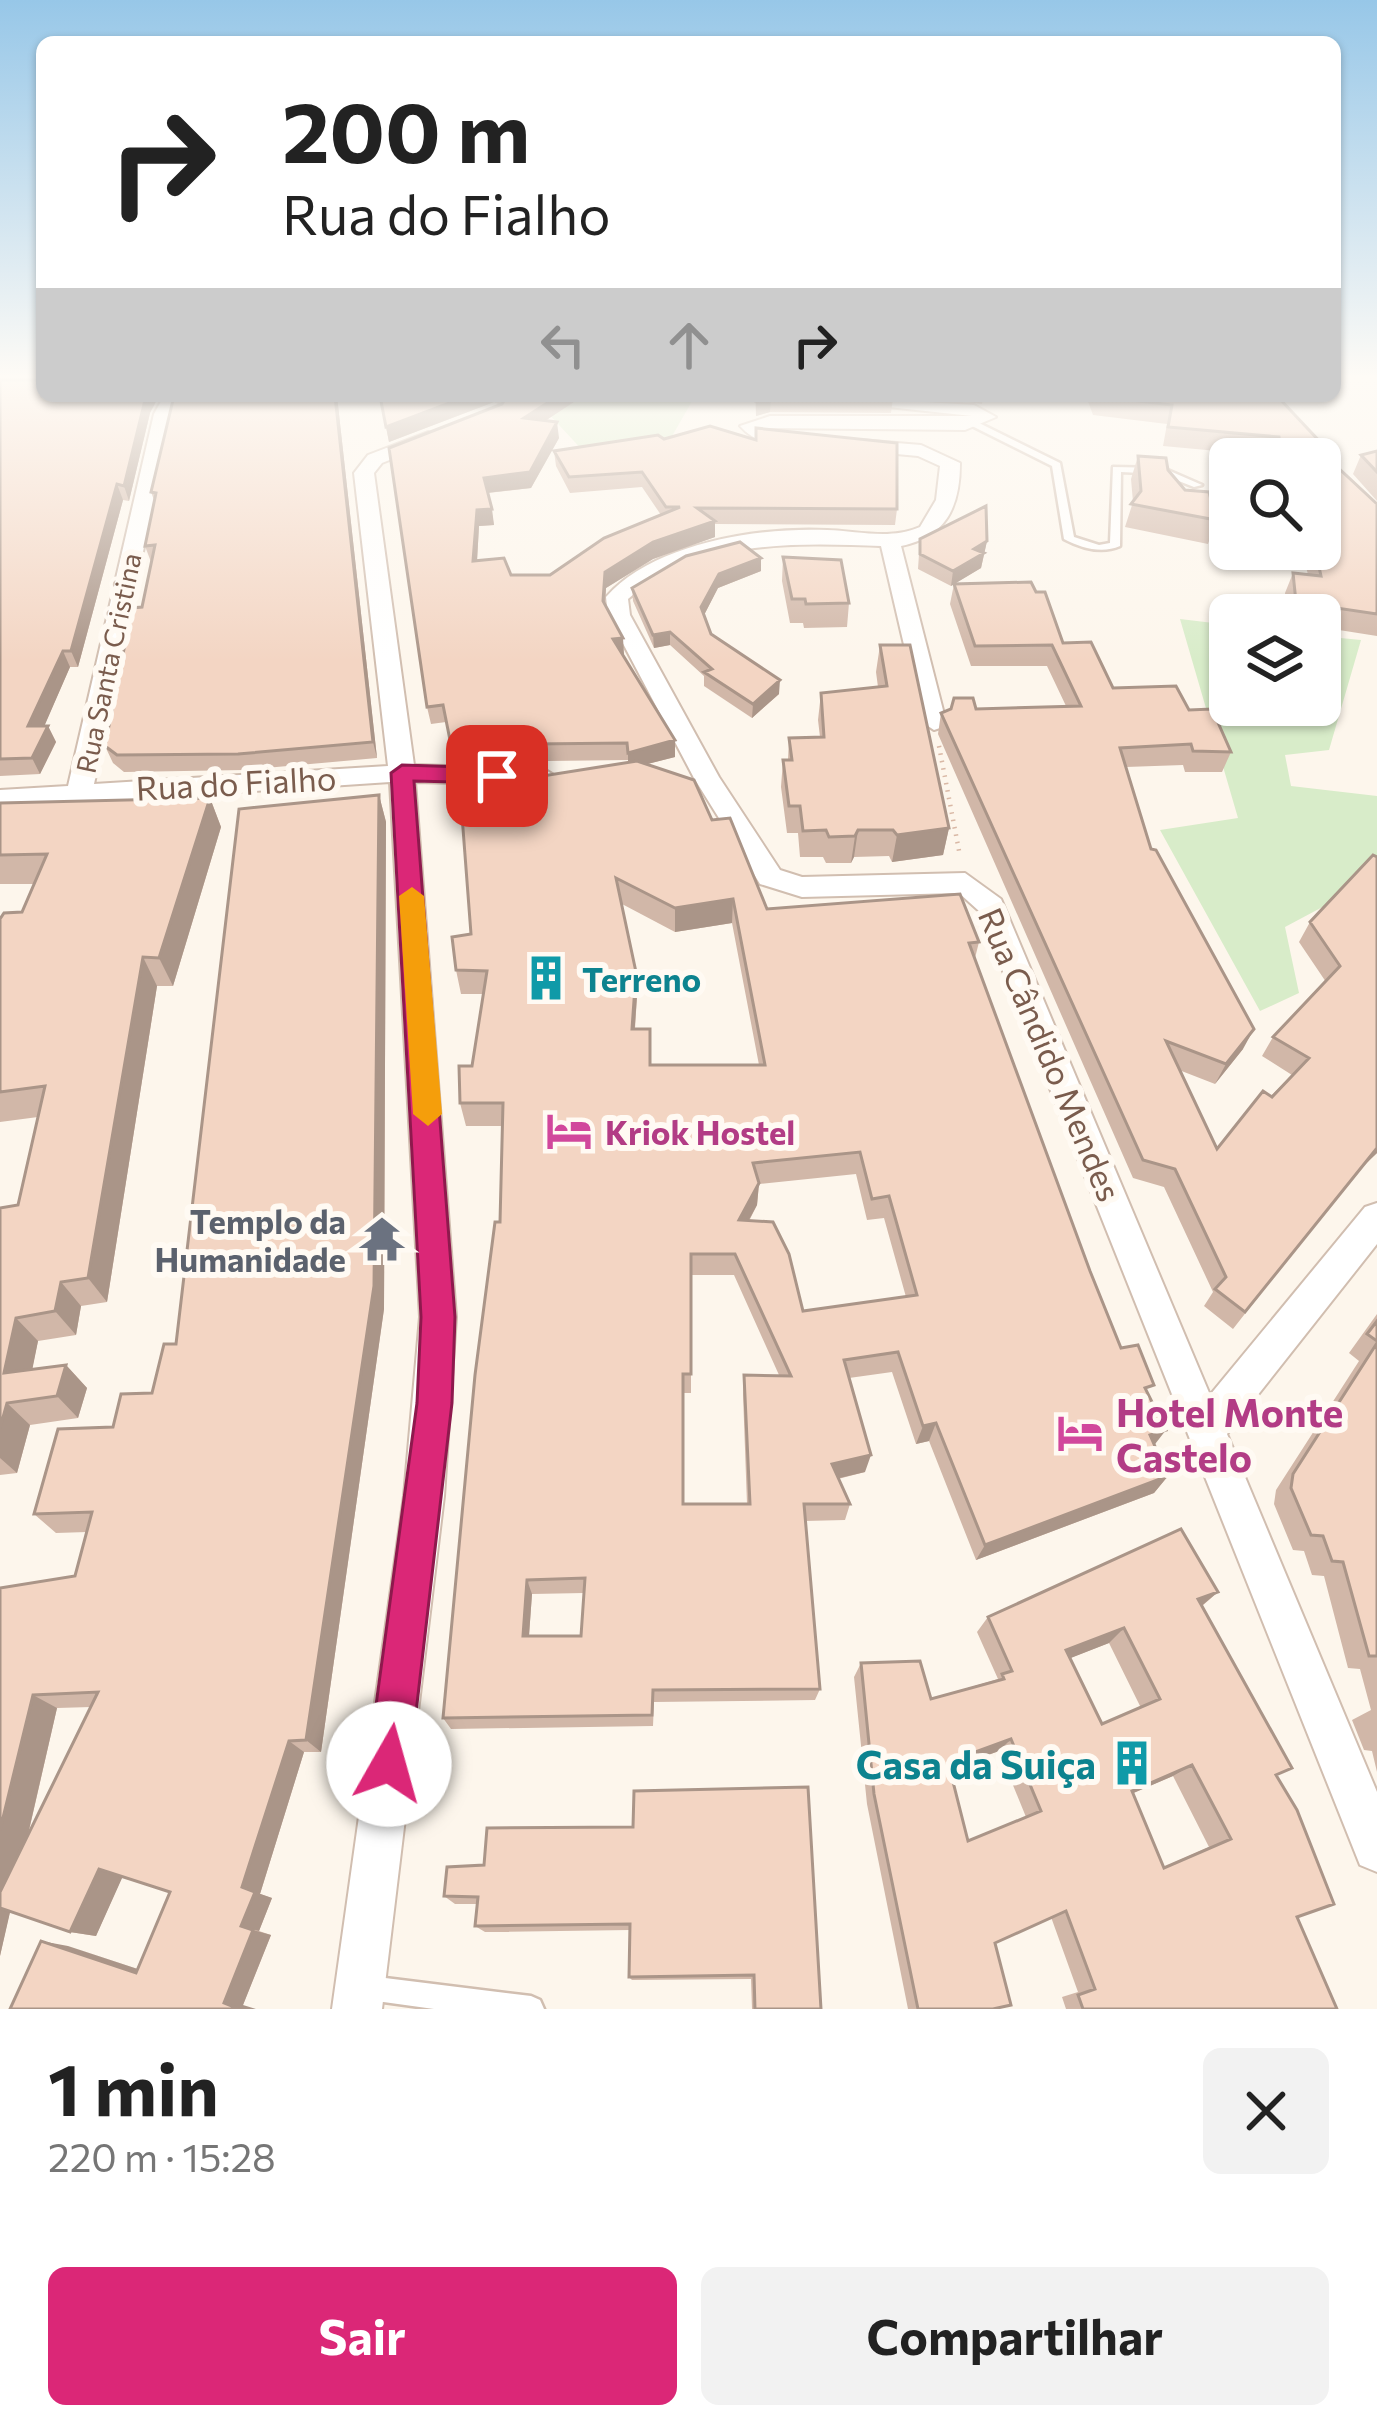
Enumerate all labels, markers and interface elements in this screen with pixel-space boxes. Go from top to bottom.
text: 200 m [282,78,530,180]
icon: right [84,84,240,240]
text: Rua do Fialho [282,180,610,246]
icon: left [530,312,596,378]
icon: ahead [656,312,722,378]
icon: right [782,312,848,378]
map controls [1209,438,1341,726]
button: search [1209,438,1341,570]
street label: Rua Santa Cristina [69,550,147,776]
button: layers [1209,594,1341,726]
pin [446,725,548,827]
icon: arrive [464,743,530,809]
street label: Rua do Fialho [135,756,337,808]
street label: Rua Cândido Mendes [971,901,1131,1207]
building icon: Terreno [521,953,571,1003]
place label: Terreno [582,958,701,999]
hotel icon: Kriok Hostel [544,1106,594,1156]
place label: Kriok Hostel [605,1111,795,1152]
place label: Templo da Humanidade [155,1200,346,1279]
temple icon: Templo da Humanidade [357,1214,407,1264]
place label: Hotel Monte Castelo [1116,1387,1343,1480]
hotel icon: Hotel Monte Castelo [1055,1408,1105,1458]
position arrow [326,1701,452,1827]
building icon: Casa da Suiça [1107,1738,1157,1788]
place label: Casa da Suiça [856,1739,1096,1788]
text: 1 min [48,2043,219,2131]
button: close [1203,2048,1329,2174]
text: 220 m · 15:28 [48,2132,276,2180]
button: Sair [48,2267,677,2405]
button: Compartilhar [701,2267,1329,2405]

